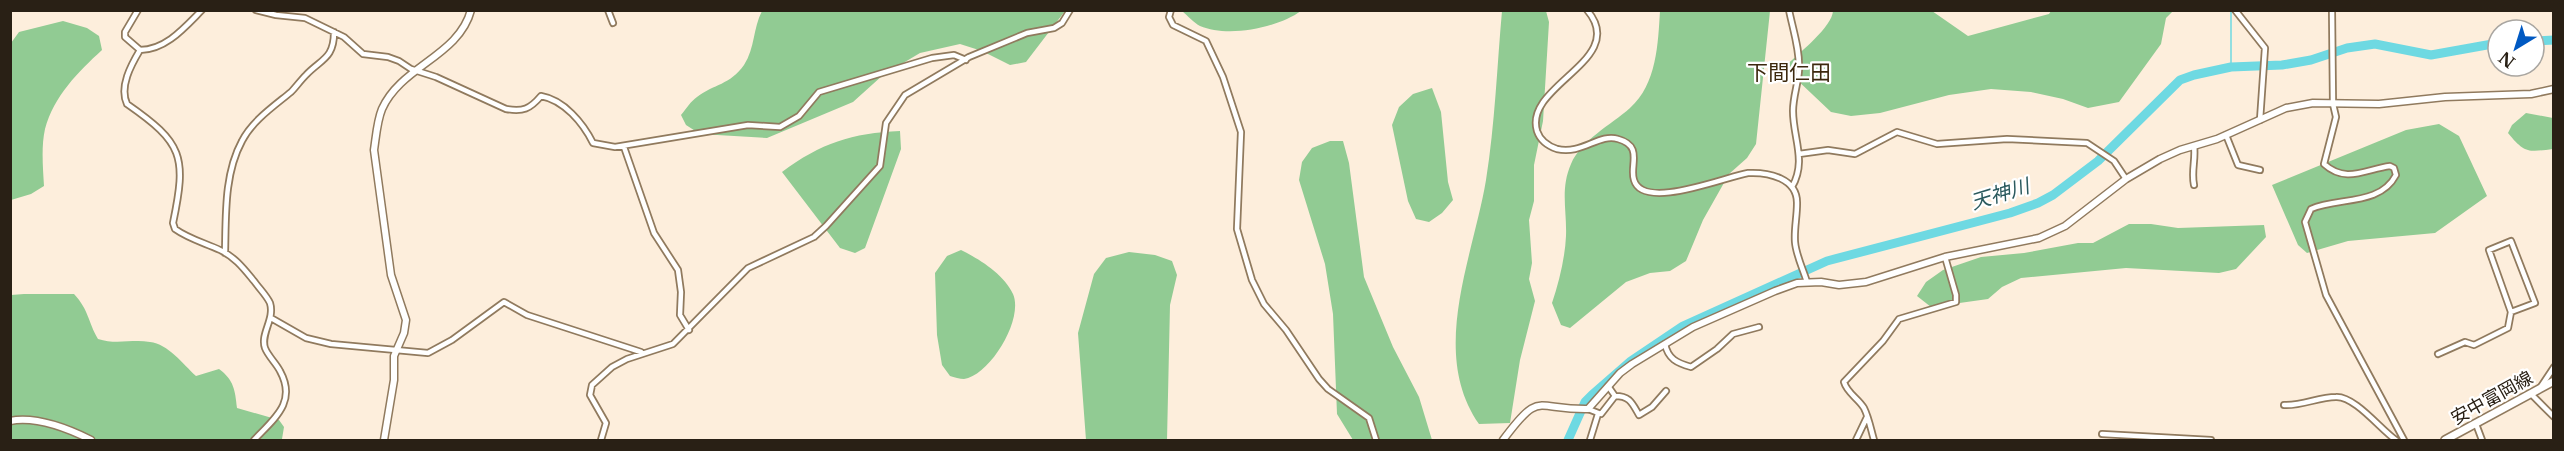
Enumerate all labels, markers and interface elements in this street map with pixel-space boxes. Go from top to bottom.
north arrow [2486,18,2546,78]
text: N [2495,47,2519,72]
district label: 下間仁田 [1747,60,1831,86]
water label: 天神川 [1968,173,2034,214]
street label: 安中富岡線 [2447,367,2537,429]

